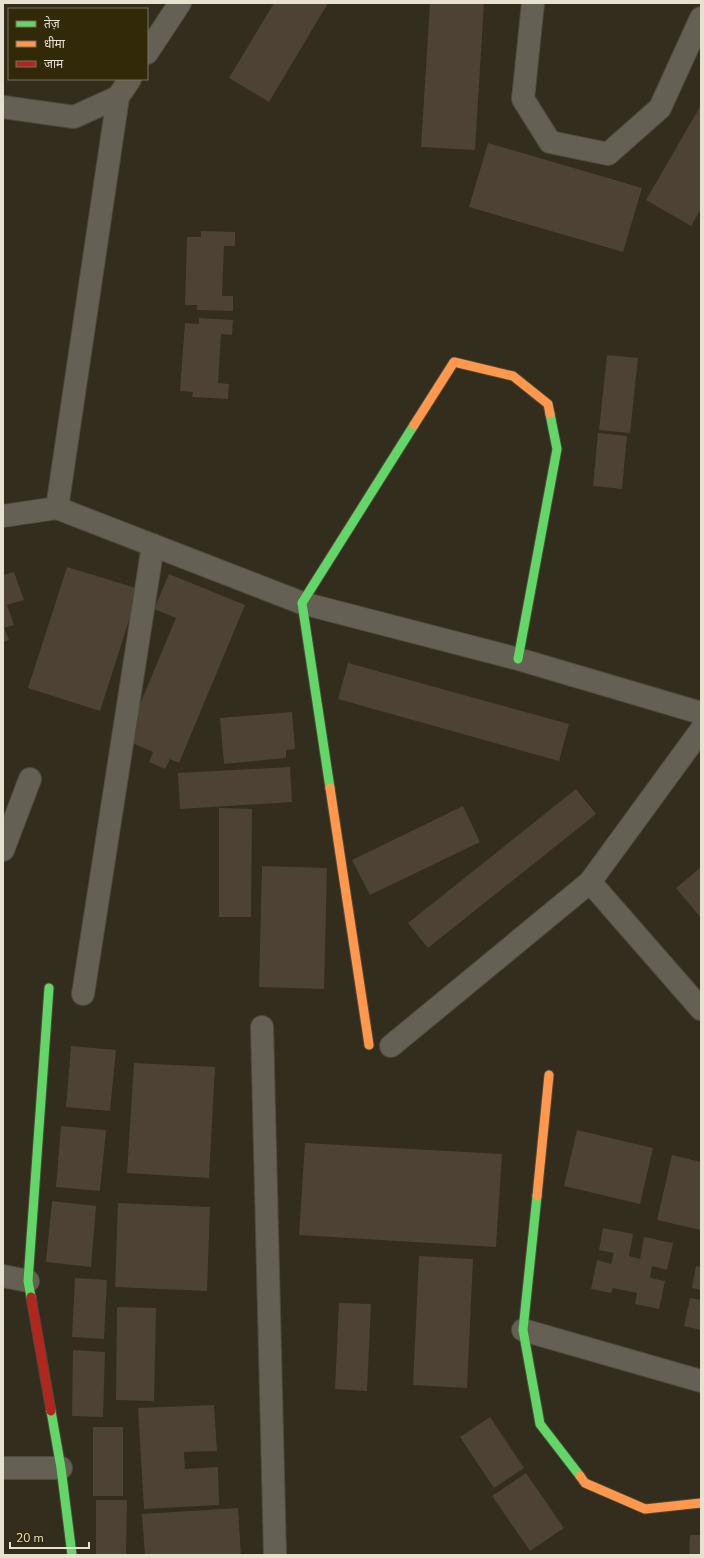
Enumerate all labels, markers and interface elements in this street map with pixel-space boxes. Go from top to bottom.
legend [8,8,148,80]
text: तेज़ [44,16,61,32]
text: धीमा [44,36,66,52]
text: जाम [44,56,64,72]
scale bar [10,1524,89,1550]
text: 20 m [16,1530,44,1546]

